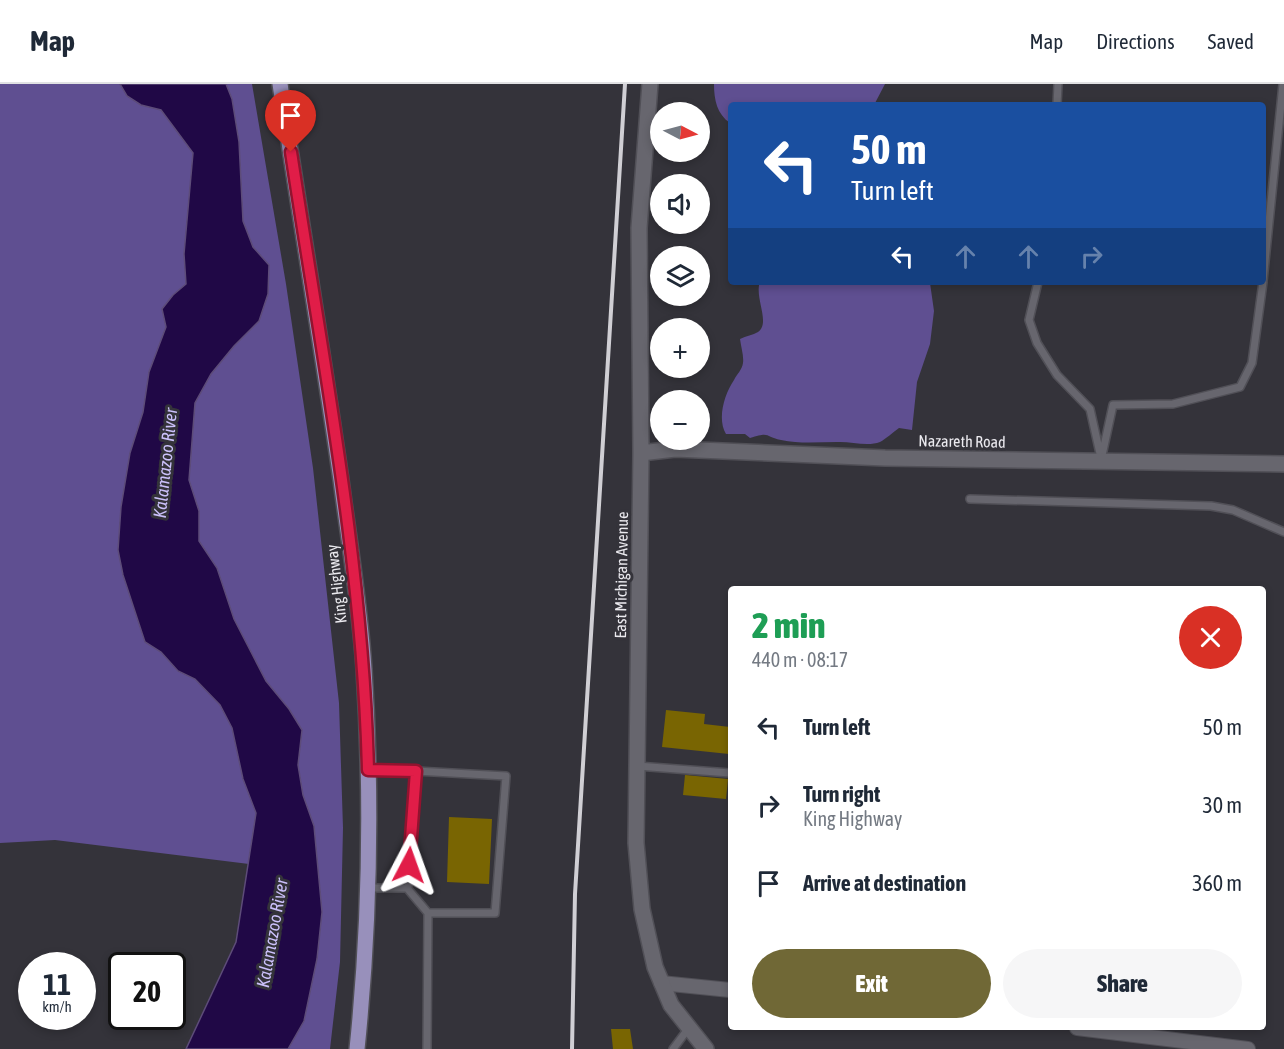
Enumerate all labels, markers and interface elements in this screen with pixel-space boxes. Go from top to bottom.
text: Map [30,25,75,57]
text: Map [1029,29,1063,53]
text: Directions [1096,29,1175,53]
text: Saved [1208,29,1254,53]
pin [265,90,316,152]
icon: arrive [274,99,307,132]
north arrow [650,102,710,162]
map controls [650,102,710,450]
text: 50 m [851,125,926,173]
icon: left [752,126,830,204]
button: sound [650,174,710,234]
text: Turn left [851,175,934,206]
icon: left [886,240,919,273]
icon: ahead [949,240,982,273]
icon: ahead [1012,240,1045,273]
icon: right [1075,240,1108,273]
button: layers [650,246,710,306]
button: + [650,318,710,378]
button: − [650,390,710,450]
water label: Kalamazoo River [149,406,181,519]
street label: Nazareth Road [918,431,1006,451]
street label: East Michigan Avenue [611,511,632,639]
street label: King Highway [322,543,351,625]
text: 2 min [752,604,826,646]
button: close [1179,606,1242,669]
text: 440 m · 08:17 [752,648,848,671]
icon: left [752,711,785,744]
text: Turn left [803,714,870,740]
text: 50 m [1202,714,1242,740]
text: Turn right [803,781,880,807]
icon: right [752,789,785,822]
text: 30 m [1202,792,1242,818]
text: King Highway [803,807,902,830]
position arrow [377,833,441,897]
icon: arrive [752,867,785,900]
text: Arrive at destination [803,870,966,896]
text: 360 m [1192,870,1242,896]
water label: Kalamazoo River [252,876,292,989]
button: Exit [752,949,991,1018]
button: Share [1003,949,1242,1018]
speed limit sign: 20 [108,952,186,1030]
text: 11 [43,967,71,1001]
text: km/h [42,998,72,1015]

